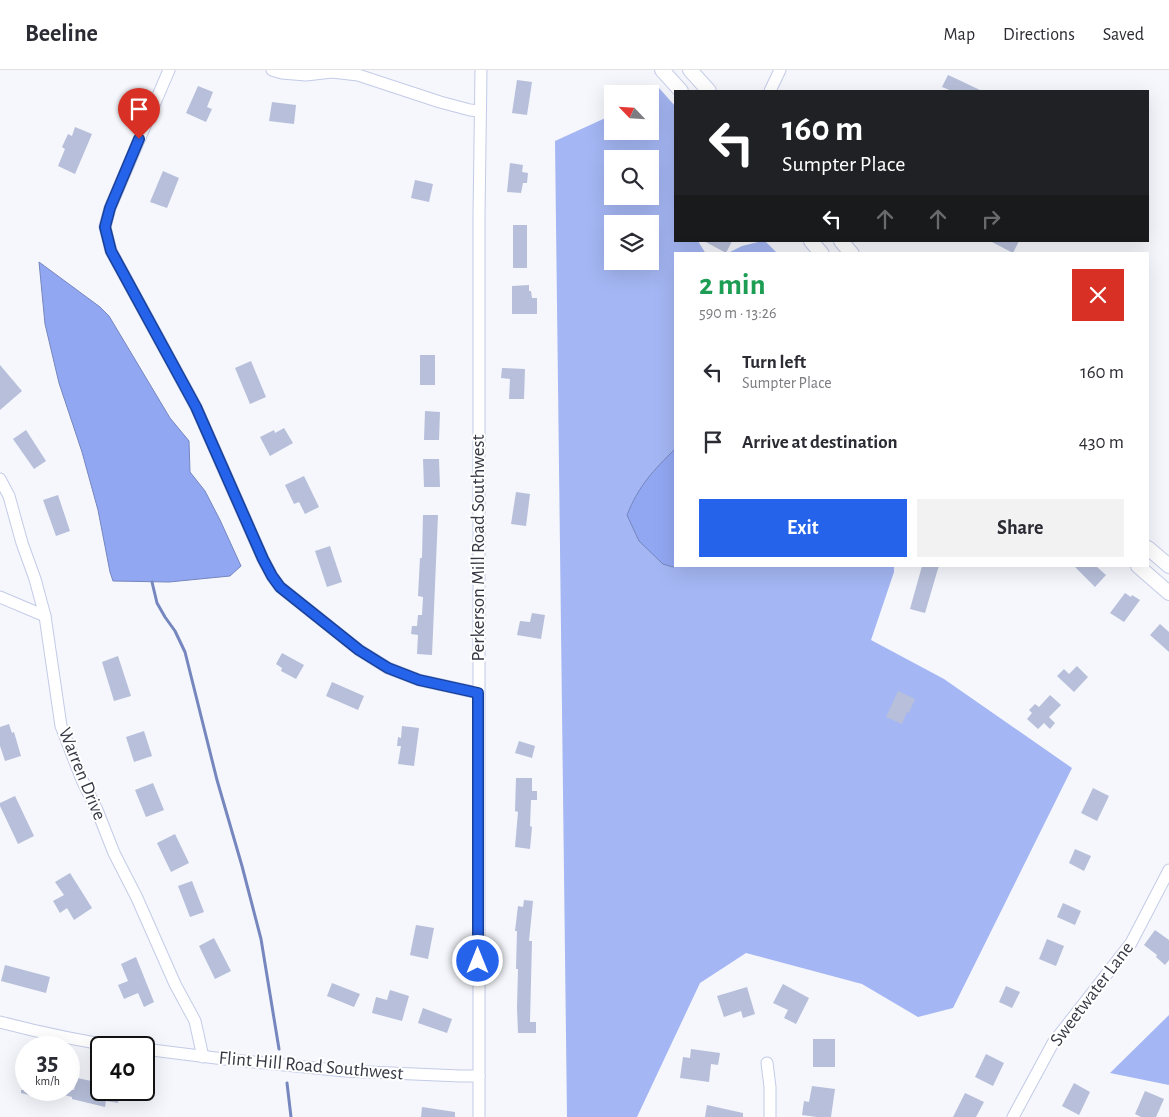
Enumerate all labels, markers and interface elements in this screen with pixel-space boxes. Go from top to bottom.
text: Beeline [25,22,98,46]
text: Map [944,26,975,44]
text: Directions [1003,26,1075,44]
text: Saved [1103,26,1144,44]
north arrow [604,85,659,140]
map controls [604,85,659,270]
pin [118,88,160,139]
icon: arrive [125,95,153,123]
icon: left [699,110,764,175]
text: 160 m [782,112,863,147]
button: search [604,150,659,205]
text: Sumpter Place [782,153,905,175]
icon: left [818,205,846,233]
icon: ahead [871,205,899,233]
icon: ahead [924,205,952,233]
icon: right [977,205,1005,233]
button: layers [604,215,659,270]
button: close [1072,269,1124,321]
text: 2 min [699,270,766,300]
text: 590 m · 13:26 [699,305,777,321]
text: Turn left [742,353,806,372]
icon: left [699,358,727,386]
text: 160 m [1080,363,1124,382]
text: Sumpter Place [742,375,832,391]
icon: arrive [699,428,727,456]
text: Arrive at destination [742,433,898,452]
text: 430 m [1079,433,1124,452]
street label: Perkerson Mill Road Southwest [469,435,488,661]
button: Exit [699,499,907,557]
button: Share [917,499,1124,557]
street label: Warren Drive [55,725,109,823]
position arrow [451,934,503,986]
street label: Sweetwater Lane [1047,938,1137,1050]
speed limit sign: 40 [90,1036,155,1101]
street label: Flint Hill Road Southwest [218,1048,404,1084]
text: 35 [37,1050,58,1075]
text: km/h [35,1075,60,1087]

